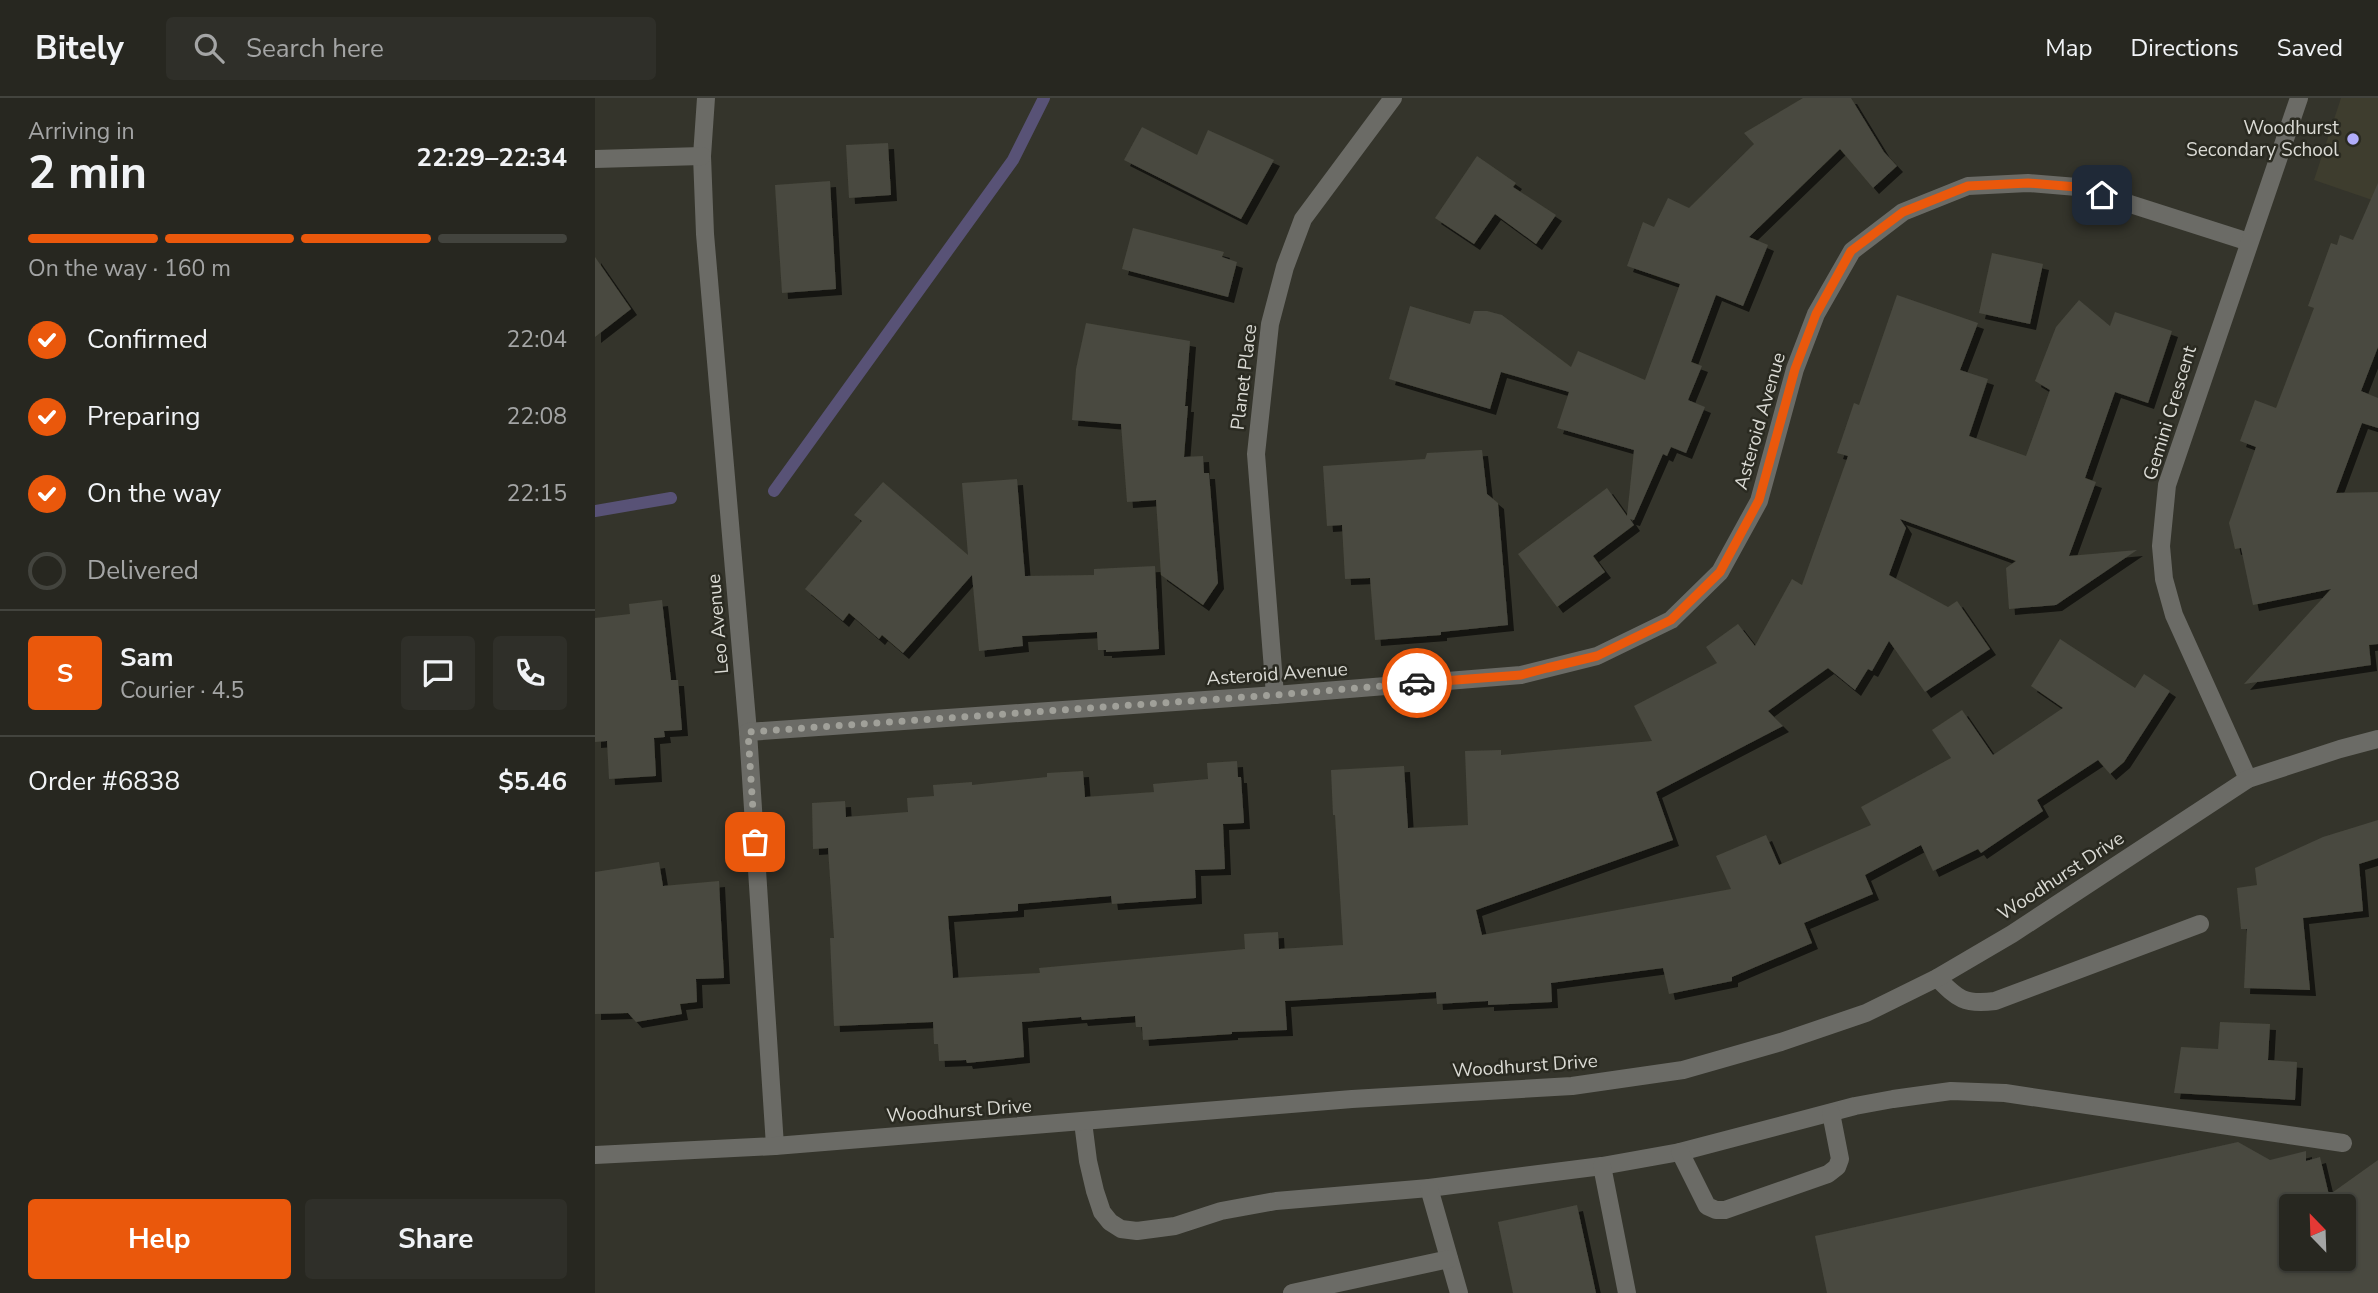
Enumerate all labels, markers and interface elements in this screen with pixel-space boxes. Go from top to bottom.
search box [166,17,656,80]
text: Bitely [35,26,124,71]
icon: search [190,29,228,67]
text: Search here [246,31,384,66]
text: Map [2045,32,2092,64]
text: Directions [2130,32,2239,64]
text: Saved [2277,32,2343,64]
place label: Woodhurst Secondary School [2186,115,2339,163]
text: Arriving in [28,116,135,147]
marker: Woodhurst Secondary School [2345,131,2361,147]
text: 22:29–22:34 [416,140,567,175]
text: 2 min [28,141,147,204]
pin [2072,165,2132,225]
icon: home [2083,176,2121,214]
text: On the way · 160 m [28,253,231,284]
icon: check [28,321,66,359]
text: Confirmed [87,322,208,357]
street label: Planet Place [1225,323,1263,431]
text: 22:04 [507,324,567,355]
street label: Gemini Crescent [2137,342,2203,484]
street label: Asteroid Avenue [1728,349,1792,493]
icon: check [28,398,66,436]
text: Preparing [87,399,200,434]
text: 22:08 [507,401,567,432]
icon: check [28,475,66,513]
text: On the way [87,476,221,511]
text: 22:15 [507,478,567,509]
text: Delivered [87,553,199,588]
street label: Leo Avenue [701,573,735,675]
button: chat [401,636,475,710]
button: phone [493,636,567,710]
text: Sam [120,640,173,675]
courier [1382,648,1452,718]
text: S [57,656,73,691]
street label: Asteroid Avenue [1205,656,1349,692]
icon: car [1398,664,1436,702]
text: Courier · 4.5 [120,675,244,706]
text: Order #6838 [28,764,180,799]
text: $5.46 [498,764,567,799]
pin [725,812,785,872]
icon: bag [736,823,774,861]
street label: Woodhurst Drive [1993,825,2129,927]
street label: Woodhurst Drive [1451,1048,1599,1084]
street label: Woodhurst Drive [885,1093,1033,1129]
north arrow [2279,1194,2355,1270]
map controls [2279,1194,2356,1271]
button: Help [28,1199,291,1279]
button: Share [305,1199,567,1279]

